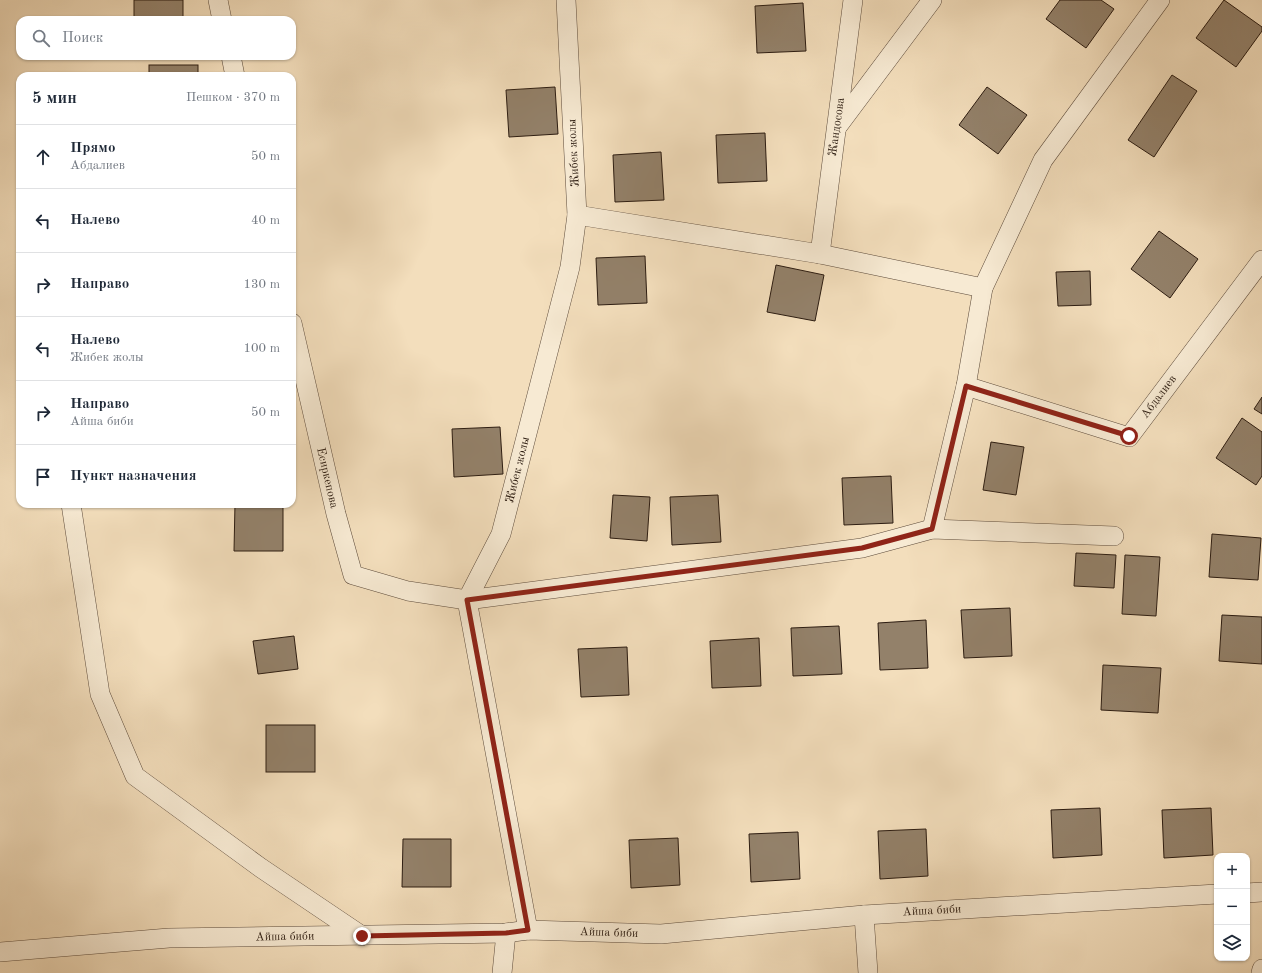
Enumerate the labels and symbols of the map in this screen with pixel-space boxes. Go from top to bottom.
street label: Жандосова [827,97,847,157]
street label: Жибек жолы [566,119,582,187]
street label: Абдалиев [1139,373,1179,421]
route start [1120,427,1138,445]
street label: Жибек жолы [504,436,532,504]
street label: Есиркепова [314,446,340,510]
street label: Айша биби [902,903,962,919]
street label: Айша биби [579,926,639,940]
route end [353,927,371,945]
street label: Айша биби [255,930,315,944]

